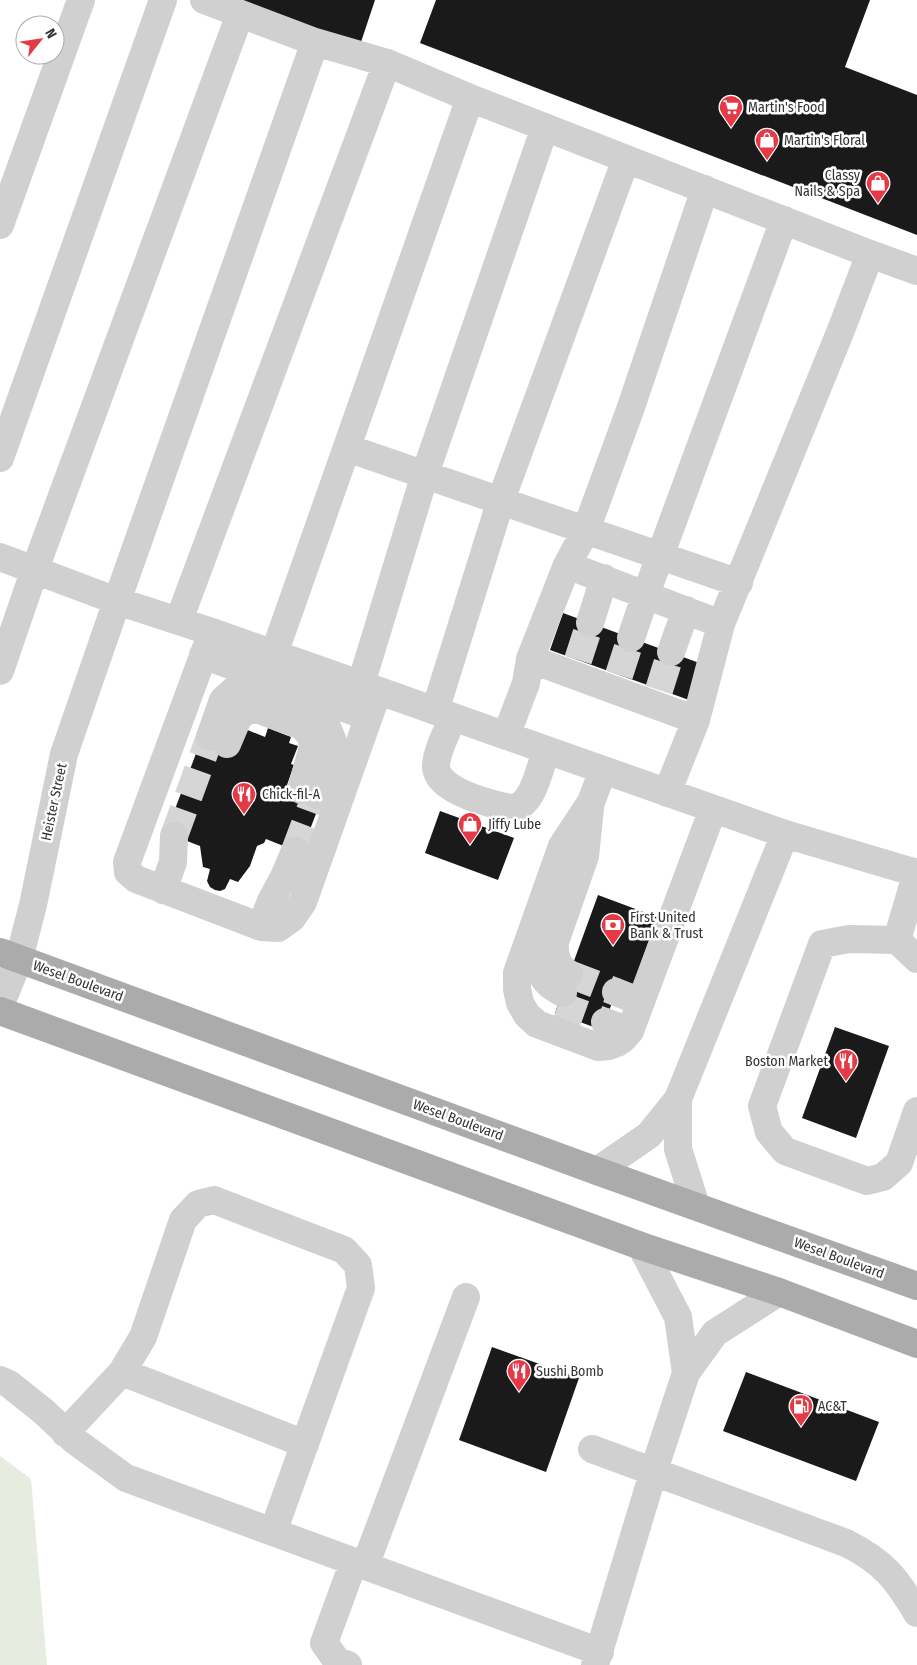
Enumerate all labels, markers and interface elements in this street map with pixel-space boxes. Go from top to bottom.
north arrow [15,15,65,65]
text: N [41,26,60,42]
supermarket icon: Martin's Food [718,94,744,128]
place label: Martin's Food [748,99,825,116]
shop icon: Martin's Floral [754,127,780,161]
place label: Martin's Floral [784,132,865,149]
place label: Classy Nails & Spa [794,167,861,200]
shop icon: Classy Nails & Spa [865,170,891,204]
street label: Heister Street [37,761,71,842]
restaurant icon: Chick-fil-A [231,781,257,815]
place label: Chick-fil-A [262,786,321,803]
shop icon: Jiffy Lube [457,811,483,845]
place label: Jiffy Lube [488,816,541,833]
place label: First United Bank & Trust [630,909,704,942]
bank icon: First United Bank & Trust [600,912,626,946]
street label: Wesel Boulevard [31,957,125,1005]
restaurant icon: Boston Market [833,1048,859,1082]
place label: Boston Market [745,1053,828,1070]
street label: Wesel Boulevard [411,1096,505,1144]
street label: Wesel Boulevard [792,1234,886,1282]
restaurant icon: Sushi Bomb [506,1358,532,1392]
place label: Sushi Bomb [536,1363,604,1380]
fuel station icon: AC&T [788,1393,814,1427]
place label: AC&T [818,1398,847,1415]

